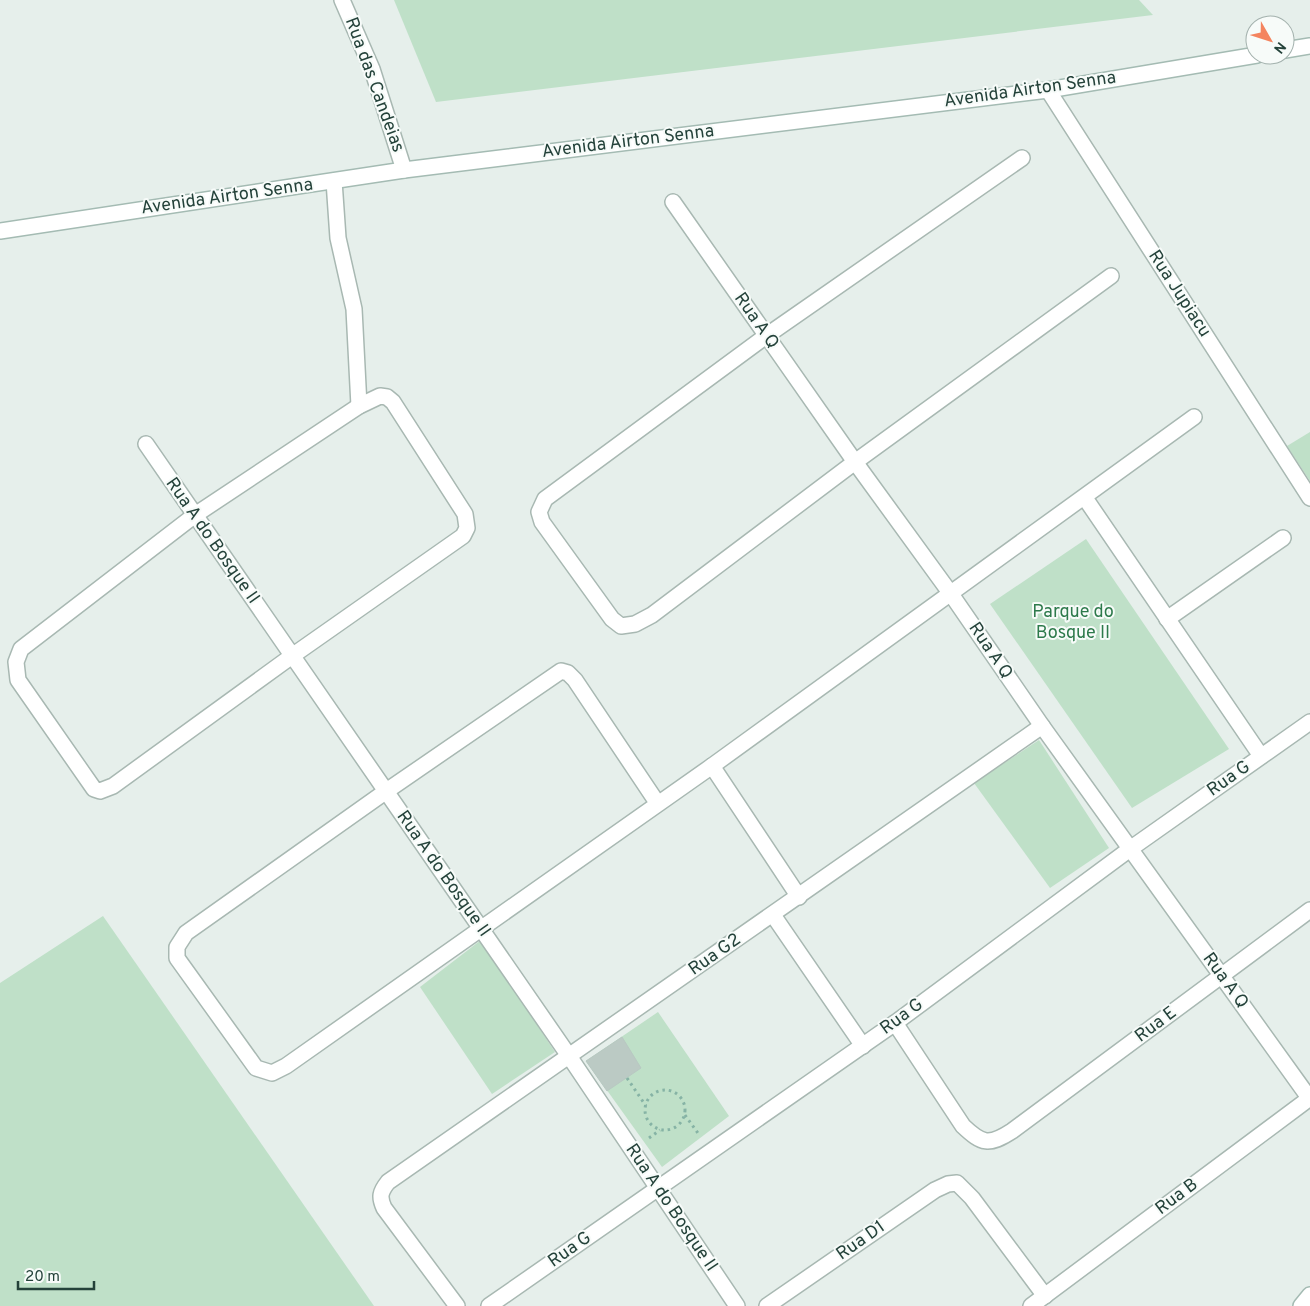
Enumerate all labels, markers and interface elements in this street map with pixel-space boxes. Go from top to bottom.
street label: Rua das Candeias [339,14,409,156]
north arrow [1245,15,1295,65]
text: N [1269,38,1289,56]
street label: Avenida Airton Senna [942,67,1118,113]
street label: Avenida Airton Senna [540,120,716,164]
street label: Avenida Airton Senna [139,174,315,220]
street label: Rua Jupiacu [1142,246,1216,342]
street label: Rua A Q [728,288,784,354]
street label: Rua A do Bosque II [160,473,264,609]
park label: Parque do Bosque II [1032,601,1114,645]
street label: Rua A Q [963,618,1017,684]
street label: Rua G [1203,756,1255,802]
street label: Rua A do Bosque II [391,806,495,942]
street label: Rua G2 [684,929,746,981]
street label: Rua A Q [1197,948,1253,1014]
street label: Rua G [876,994,928,1040]
street label: Rua E [1131,1002,1181,1048]
street label: Rua A do Bosque II [620,1140,722,1276]
street label: Rua B [1151,1174,1203,1220]
street label: Rua D1 [832,1216,890,1266]
street label: Rua G [544,1227,596,1273]
scale bar [18,1258,94,1290]
text: 20 m [25,1268,60,1287]

